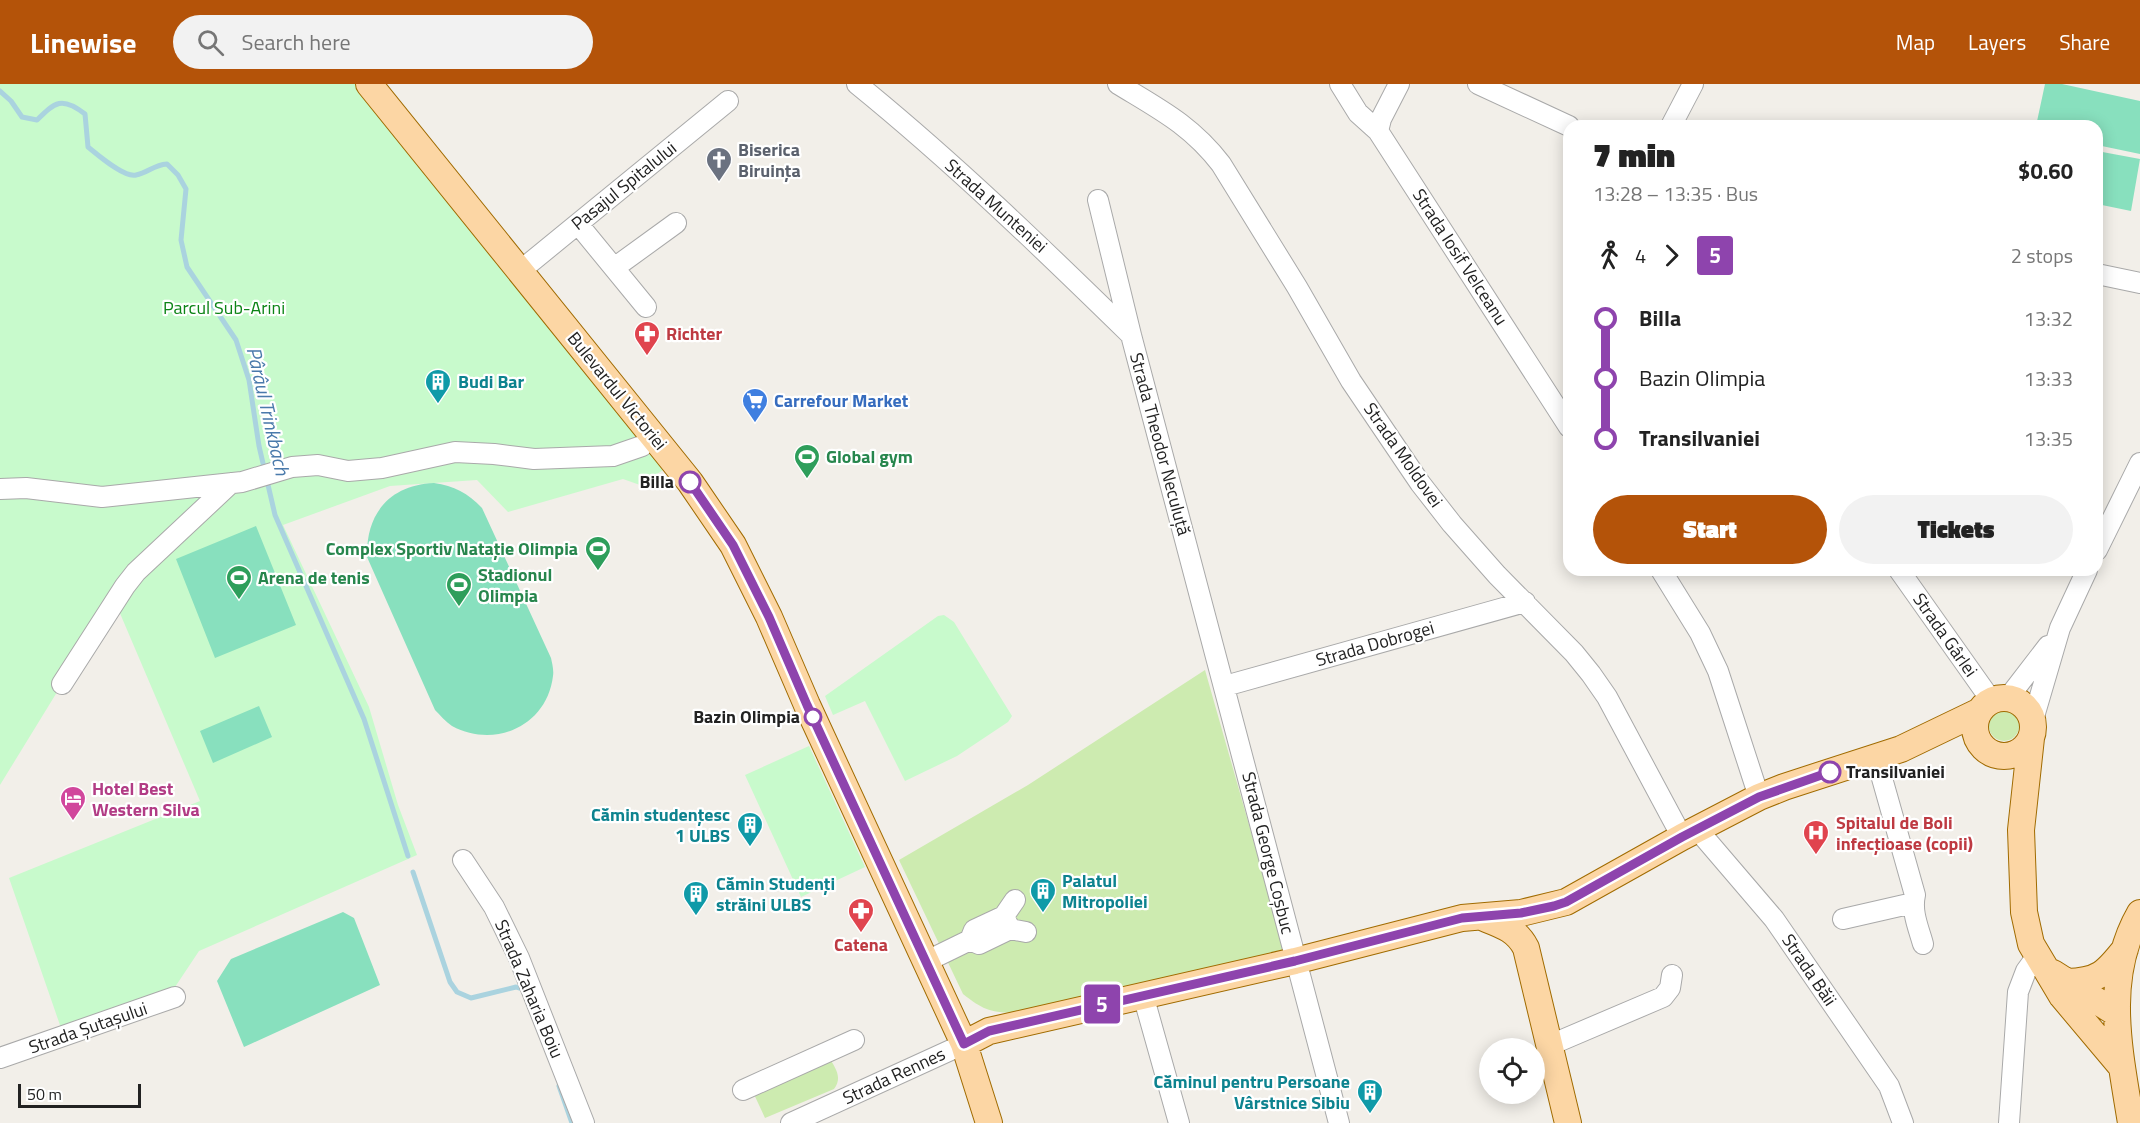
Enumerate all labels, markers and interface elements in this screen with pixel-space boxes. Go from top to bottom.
search box [173,15,593,69]
text: Linewise [30,21,137,64]
text: Search here [242,25,351,59]
icon: search [194,26,227,59]
text: Map [1896,26,1935,58]
text: Layers [1968,26,2026,58]
text: Share [2059,26,2110,58]
text: 7 min [1593,130,1675,180]
street label: Pasajul Spitalului [565,135,682,237]
place label: Biserica Biruința [738,136,801,184]
church icon: Biserica Biruința [704,145,734,183]
street label: Strada Munteniei [939,152,1054,259]
text: $0.60 [2018,154,2073,188]
text: 13:28 – 13:35 · Bus [1593,178,1758,209]
street label: Strada Iosif Velceanu [1406,183,1515,330]
icon: walk [1593,239,1626,272]
icon: forward [1655,239,1688,272]
text: 5 [1709,239,1721,271]
text: 4 [1635,240,1646,271]
text: 2 stops [2011,240,2073,271]
park label: Parcul Sub-Arini [163,294,285,321]
text: Billa [1639,301,1681,335]
text: 13:32 [2024,303,2073,334]
pharmacy icon: Richter [632,319,662,357]
place label: Richter [666,320,723,347]
street label: Bulevardul Victoriei [561,326,674,456]
water label: Pârâul Trinkbach [239,344,299,479]
street label: Strada Theodor Neculuță [1123,349,1198,538]
text: Bazin Olimpia [1639,361,1765,395]
text: 13:33 [2024,363,2073,394]
building icon: Budi Bar [423,367,453,405]
place label: Budi Bar [458,368,525,395]
supermarket icon: Carrefour Market [740,386,770,424]
place label: Carrefour Market [774,387,909,414]
street label: Strada Moldovei [1357,397,1450,513]
text: Transilvaniei [1639,421,1760,455]
text: 13:35 [2024,423,2073,454]
sports icon: Global gym [792,442,822,480]
place label: Global gym [826,443,913,470]
place label: Billa [639,468,674,495]
marker: Billa [679,471,701,493]
button: Start [1593,495,1827,564]
button: Tickets [1839,495,2073,564]
sports icon: Complex Sportiv Natație Olimpia [583,534,613,572]
place label: Complex Sportiv Natație Olimpia [326,535,578,562]
place label: Stadionul Olimpia [478,561,552,609]
sports icon: Arena de tenis [224,563,254,601]
place label: Arena de tenis [258,564,370,591]
sports icon: Stadionul Olimpia [444,570,474,608]
street label: Strada Gârlei [1906,587,1984,682]
street label: Strada Dobrogei [1312,614,1437,673]
place label: Bazin Olimpia [693,703,800,730]
marker: Bazin Olimpia [804,708,822,726]
place label: Transilvaniei [1846,758,1945,785]
marker: Transilvaniei [1819,761,1841,783]
street label: Strada George Coșbuc [1235,769,1302,937]
place label: Hotel Best Western Silva [92,775,200,823]
hotel icon: Hotel Best Western Silva [58,784,88,822]
place label: Cămin studențesc 1 ULBS [591,801,730,849]
place label: Spitalul de Boli infecțioase (copii) [1836,809,1973,857]
building icon: Cămin studențesc 1 ULBS [735,810,765,848]
hospital icon: Spitalul de Boli infecțioase (copii) [1801,818,1831,856]
place label: Palatul Mitropoliei [1062,867,1148,915]
place label: Cămin Studenți străini ULBS [716,870,835,918]
building icon: Palatul Mitropoliei [1028,876,1058,914]
building icon: Cămin Studenți străini ULBS [681,879,711,917]
pharmacy icon: Catena [846,896,876,934]
street label: Strada Zaharia Boiu [488,915,571,1062]
street label: Strada Băii [1775,928,1843,1011]
place label: Catena [834,931,888,958]
line badge: 5 [1082,984,1122,1024]
text: 5 [1096,988,1108,1020]
street label: Strada Șutașului [25,995,151,1060]
map controls [1479,1038,1545,1104]
button: locate [1479,1038,1545,1104]
street label: Strada Rennes [838,1040,950,1111]
place label: Căminul pentru Persoane Vârstnice Sibiu [1154,1068,1350,1116]
building icon: Căminul pentru Persoane Vârstnice Sibiu [1355,1077,1385,1115]
scale bar [18,1081,141,1108]
text: 50 m [27,1082,62,1106]

